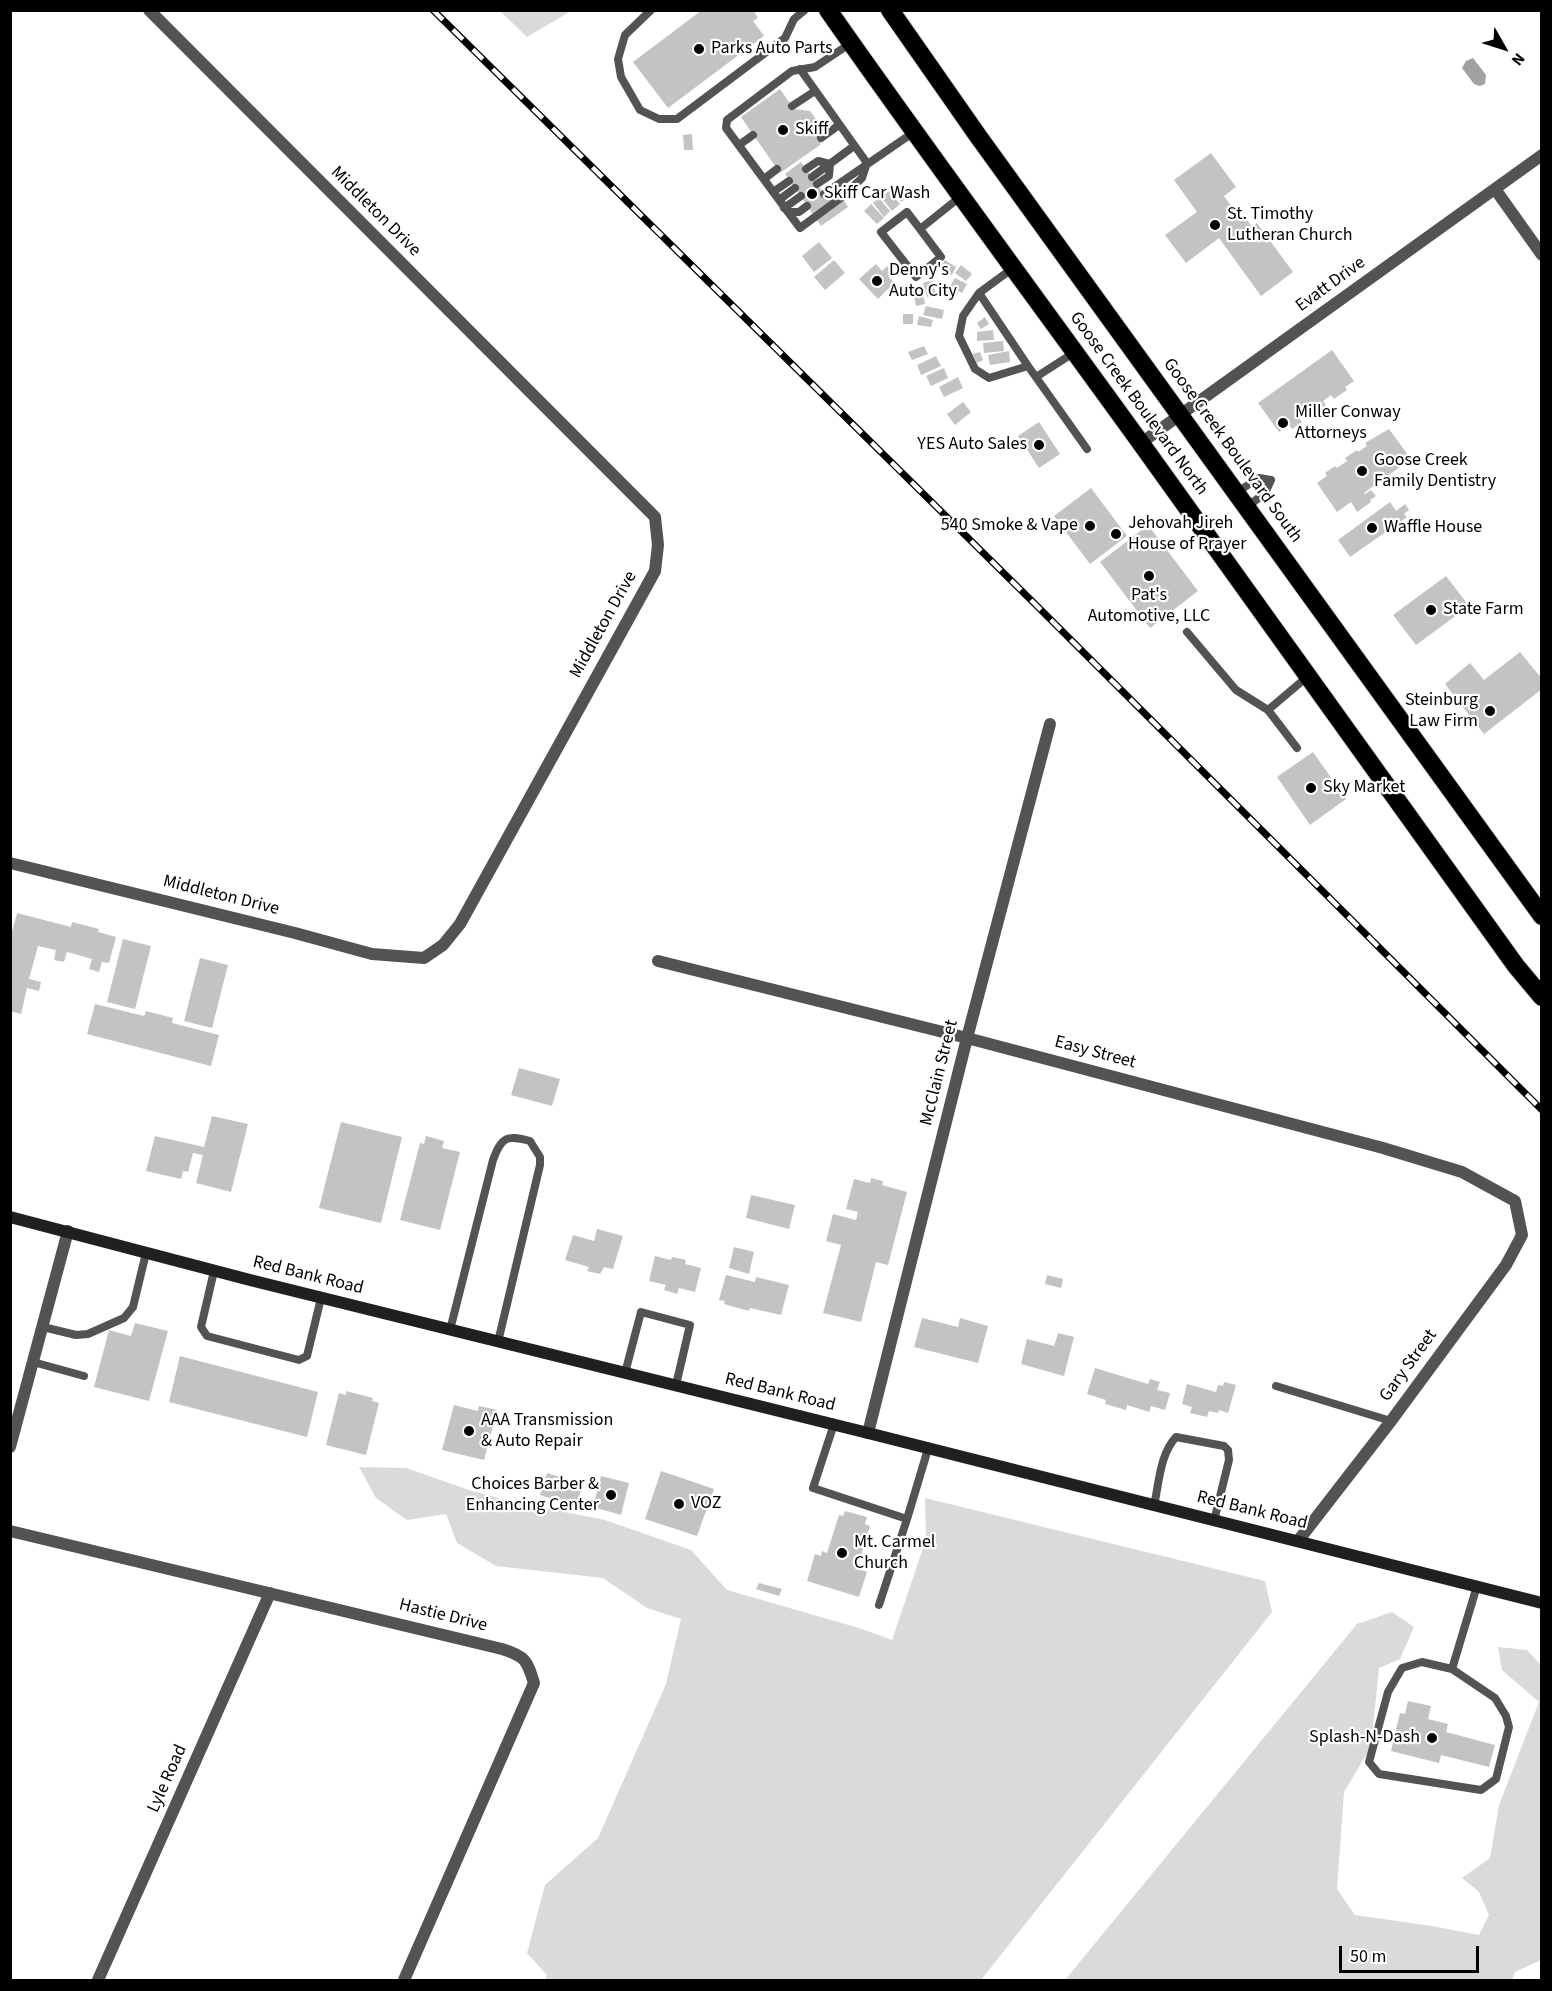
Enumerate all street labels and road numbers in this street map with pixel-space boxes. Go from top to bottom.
street label: Middleton Drive [325,162,425,262]
street label: Evatt Drive [1292,253,1370,317]
street label: Goose Creek Boulevard North [1064,308,1212,500]
street label: Goose Creek Boulevard South [1158,354,1306,548]
street label: Middleton Drive [566,568,642,682]
street label: Middleton Drive [161,871,281,921]
street label: McClain Street [916,1018,964,1128]
street label: Easy Street [1052,1032,1138,1074]
street label: Red Bank Road [250,1252,366,1300]
street label: Gary Street [1376,1326,1442,1406]
street label: Red Bank Road [722,1369,838,1417]
street label: Red Bank Road [1194,1487,1310,1535]
street label: Hastie Drive [397,1595,489,1637]
street label: Lyle Road [143,1742,193,1816]

